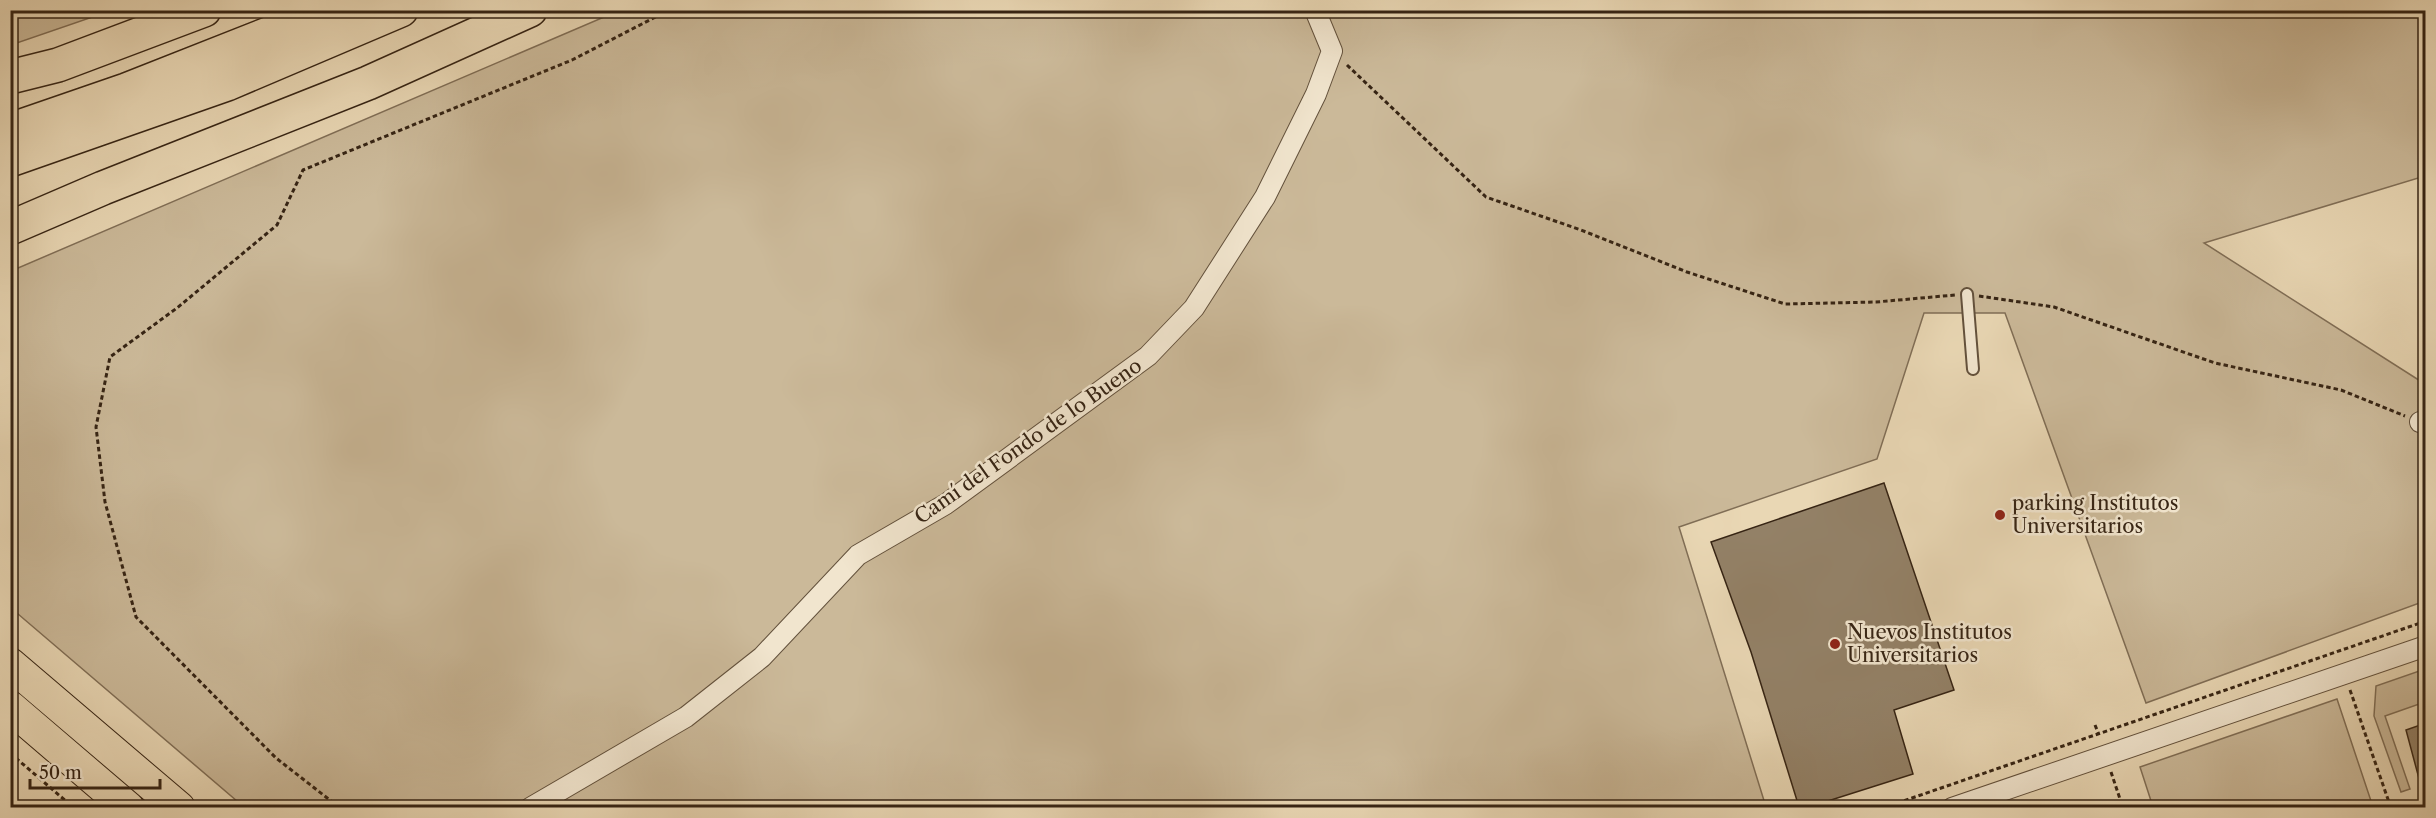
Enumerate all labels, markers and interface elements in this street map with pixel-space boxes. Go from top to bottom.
street label: Camí del Fondo de lo Bueno [910,353,1146,529]
place label: parking Institutos Universitarios [2012,491,2179,538]
marker: parking Institutos Universitarios [1993,508,2007,522]
place label: Nuevos Institutos Universitarios [1847,620,2012,667]
marker: Nuevos Institutos Universitarios [1828,637,1842,651]
scale bar [30,752,160,790]
text: 50 m [39,762,82,784]

